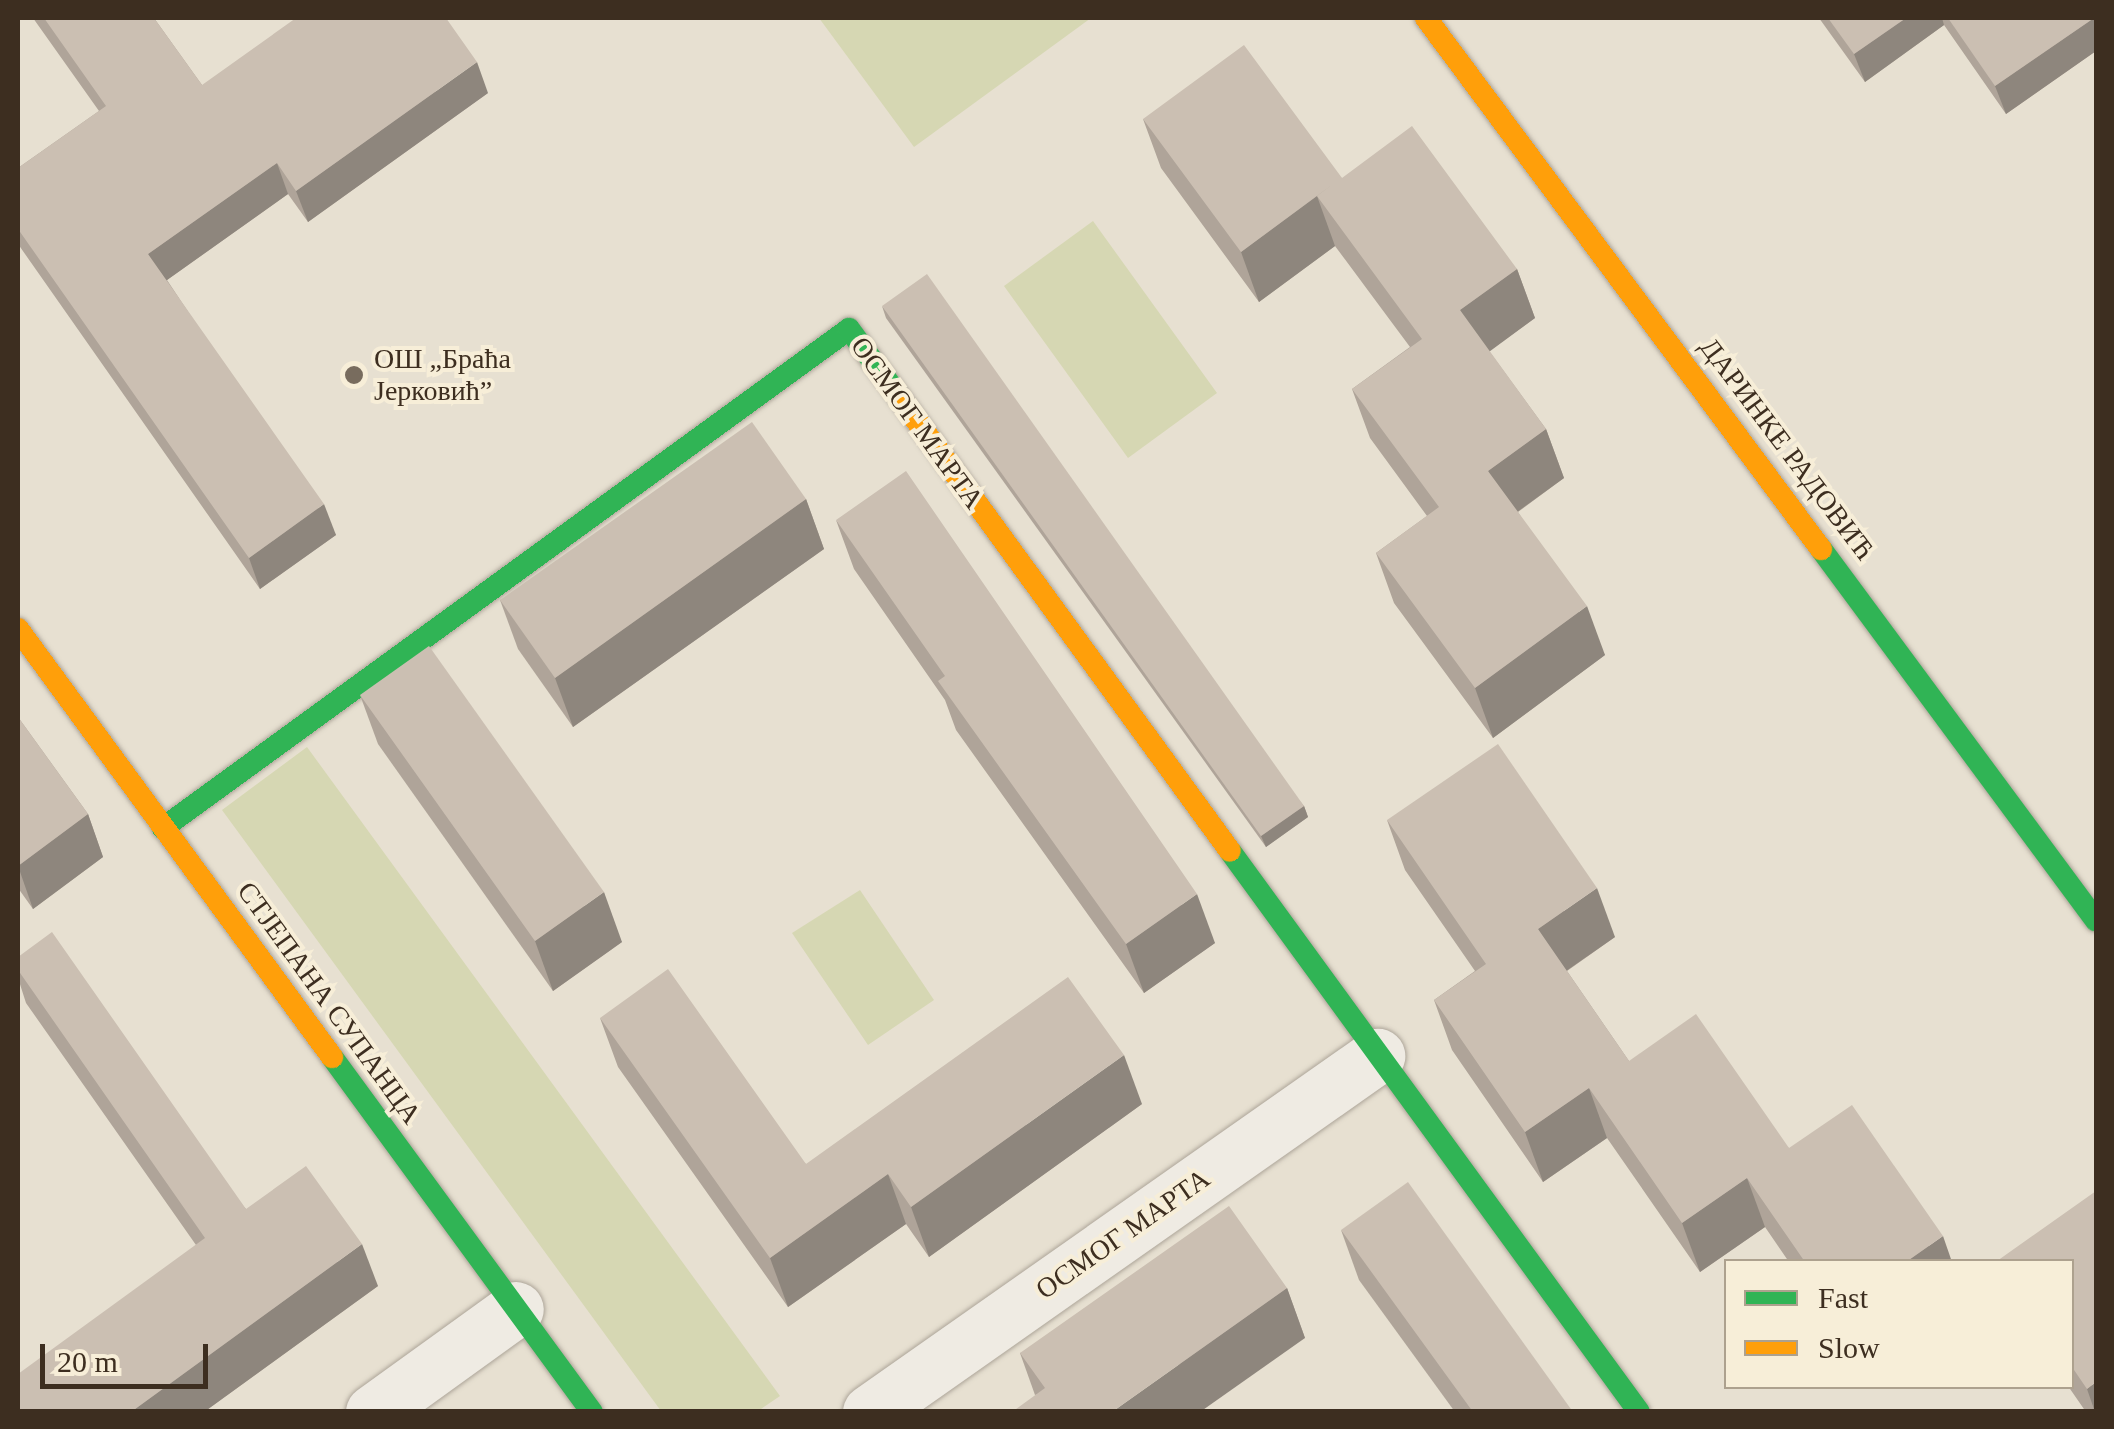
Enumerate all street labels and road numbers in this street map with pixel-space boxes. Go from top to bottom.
street label: ОСМОГ МАРТА [843,330,991,516]
street label: ДАРИНКЕ РАДОВИЋ [1693,331,1881,567]
street label: СТЈЕПАНА СУПАНЦА [230,875,428,1131]
street label: ОСМОГ МАРТА [1030,1162,1216,1306]

